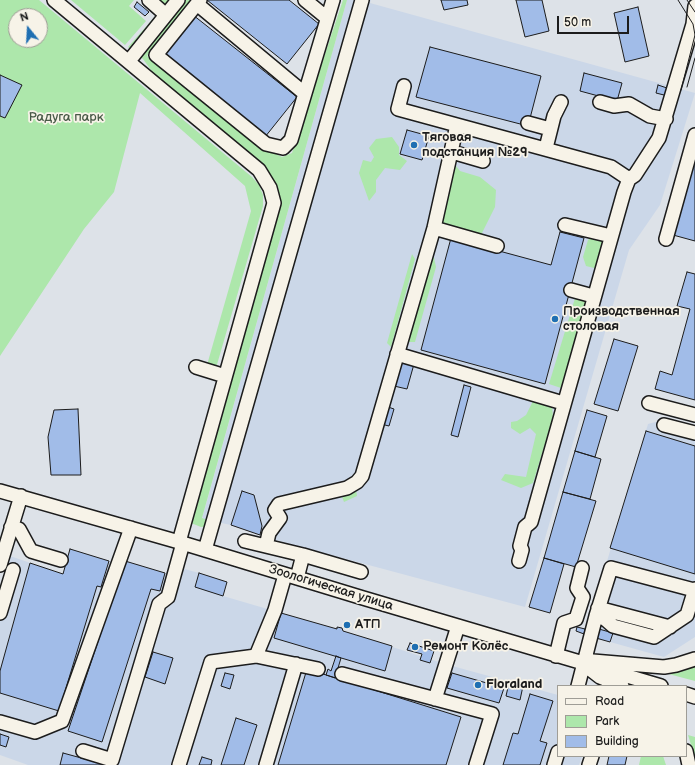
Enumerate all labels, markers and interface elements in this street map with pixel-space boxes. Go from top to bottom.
north arrow [8,8,48,48]
scale bar [559,8,631,34]
text: N [18,10,30,25]
text: 50 m [564,15,591,30]
park label: Радуга парк [28,110,104,126]
place label: Тяговая подстанция №29 [422,130,528,161]
marker: Тяговая подстанция №29 [409,140,419,150]
place label: Производственная столовая [563,304,680,335]
marker: Производственная столовая [550,314,560,324]
street label: Зоологическая улица [267,562,395,614]
place label: АТП [355,617,381,633]
marker: АТП [342,620,352,630]
place label: Ремонт Колёс [423,639,508,655]
marker: Ремонт Колёс [410,642,420,652]
place label: Floraland [486,677,542,693]
marker: Floraland [473,680,483,690]
legend [557,685,687,757]
text: Road [595,694,624,709]
text: Park [595,714,619,729]
text: Building [595,734,639,749]

